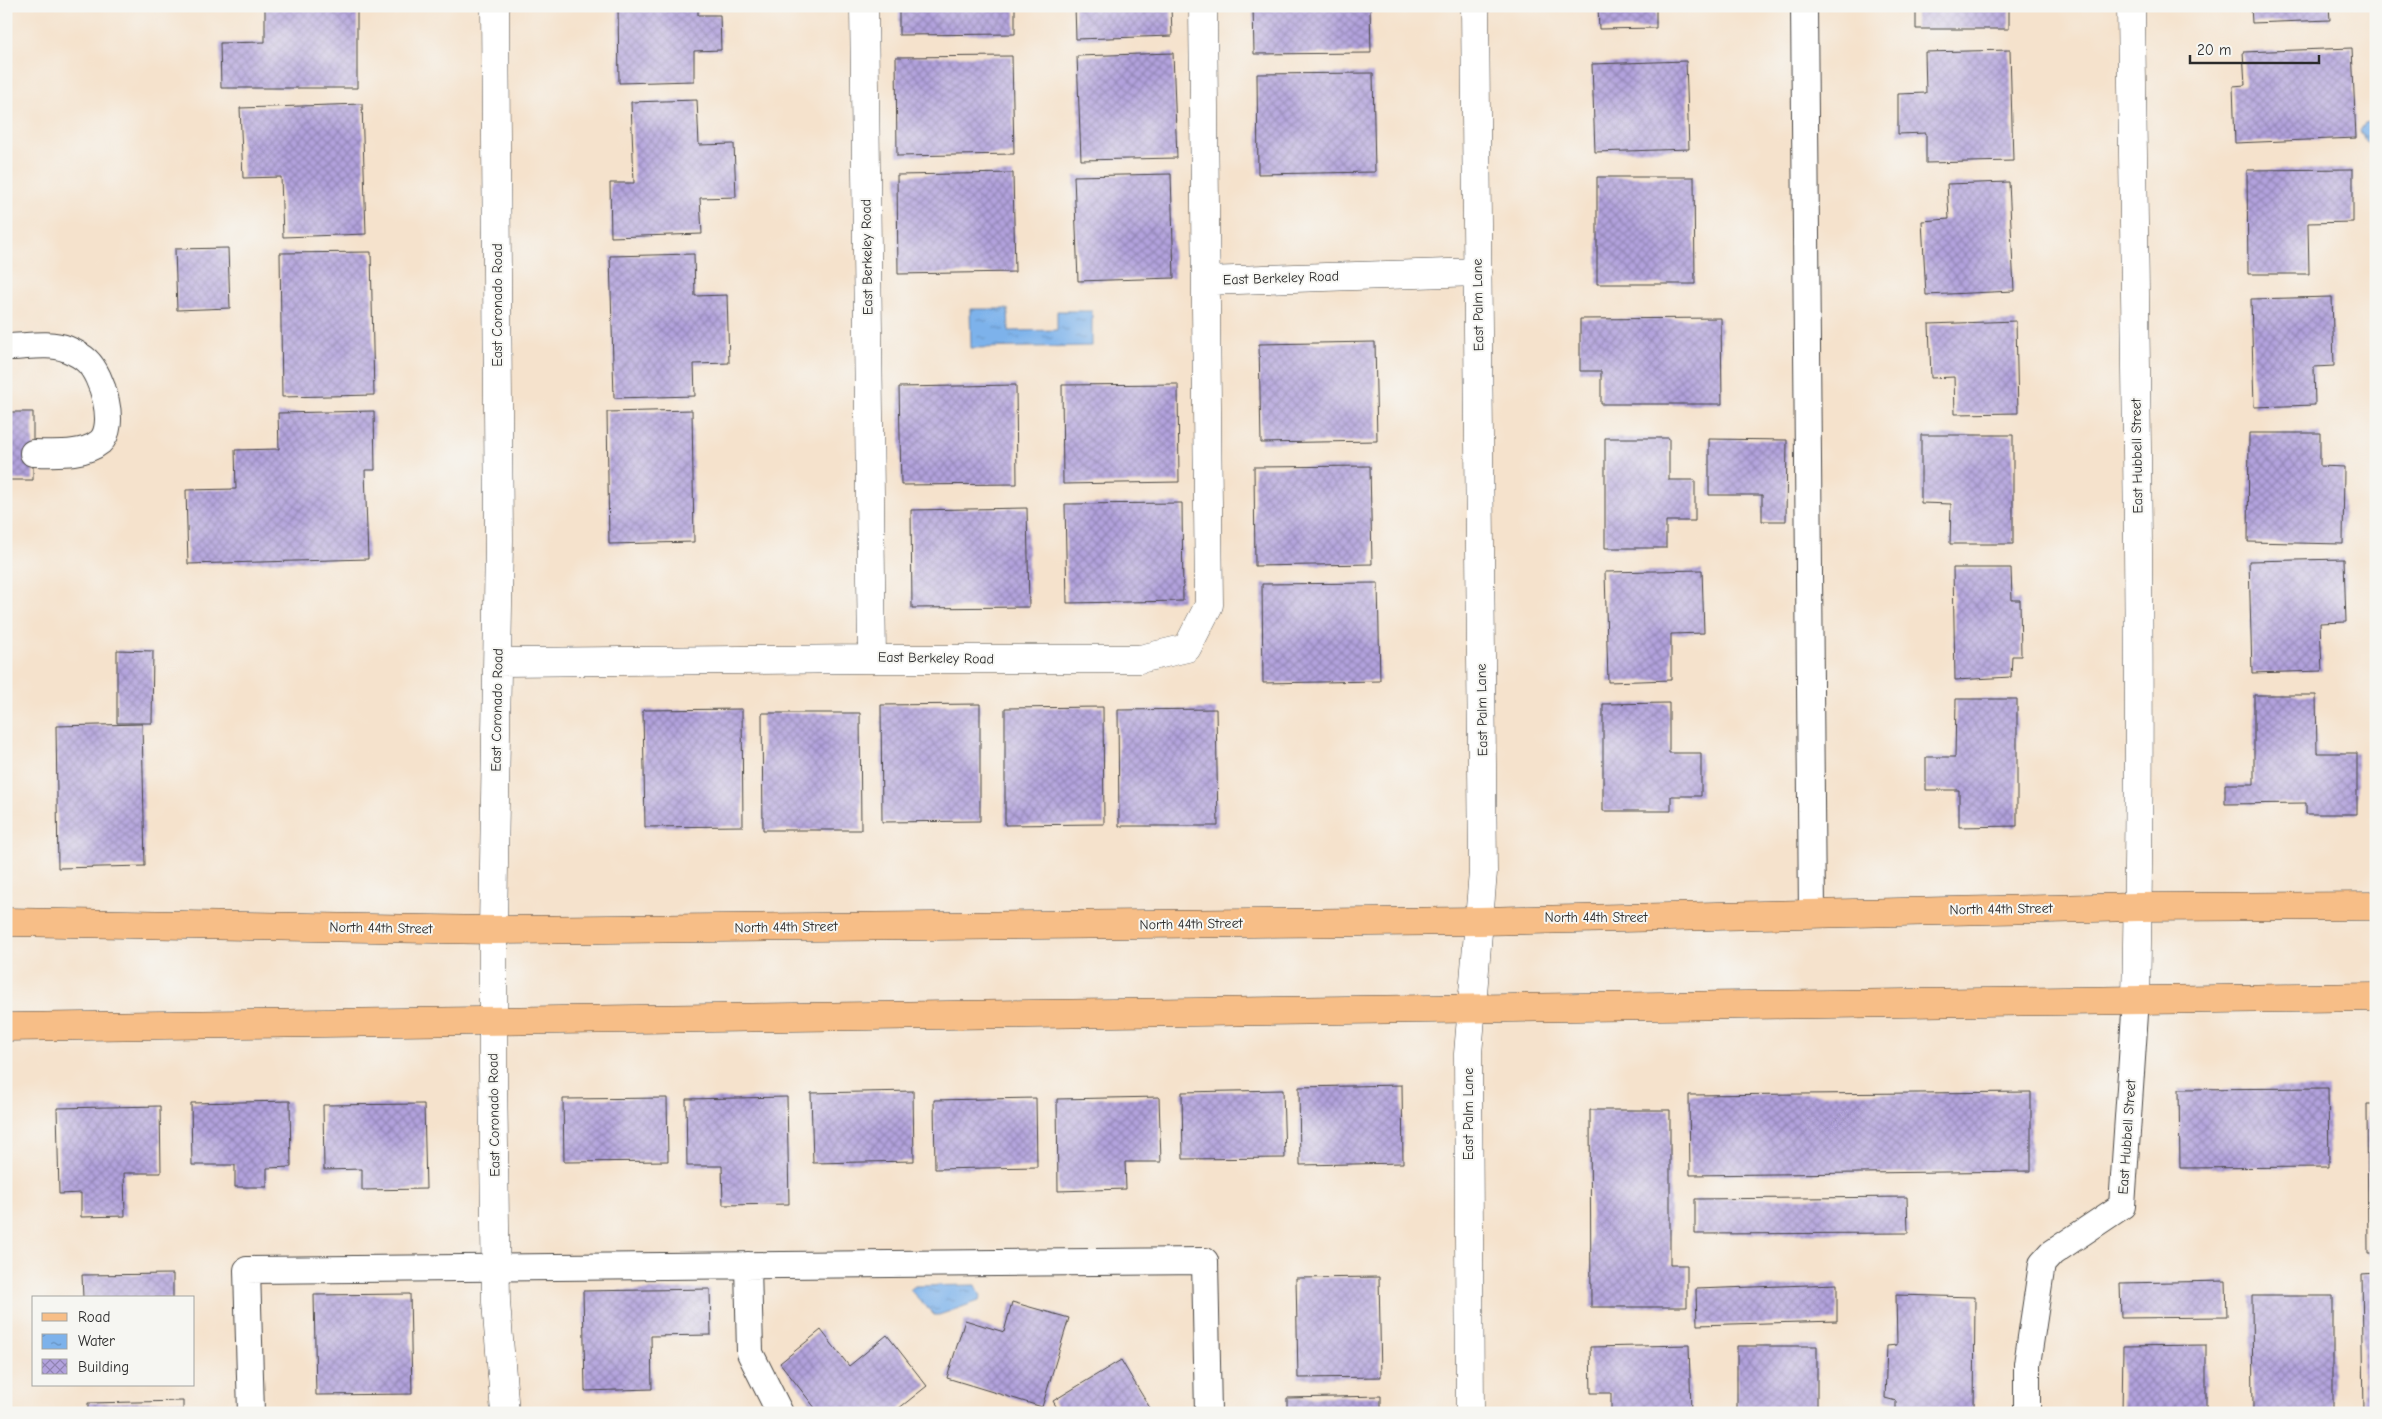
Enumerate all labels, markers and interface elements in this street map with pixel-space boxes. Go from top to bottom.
scale bar [2190,32,2318,64]
text: 20 m [2197,41,2231,59]
street label: East Berkeley Road [857,199,877,315]
street label: East Coronado Road [489,243,506,367]
street label: East Palm Lane [1469,258,1487,352]
street label: East Berkeley Road [1223,267,1339,289]
street label: East Hubbell Street [2127,397,2147,514]
street label: East Coronado Road [487,648,507,772]
street label: East Berkeley Road [878,648,994,668]
street label: East Palm Lane [1473,663,1491,757]
street label: North 44th Street [1949,900,2054,918]
street label: North 44th Street [1544,909,1649,926]
street label: North 44th Street [1139,915,1244,933]
street label: North 44th Street [734,918,839,936]
street label: North 44th Street [329,919,434,937]
street label: East Coronado Road [484,1053,504,1177]
street label: East Palm Lane [1460,1068,1477,1160]
street label: East Hubbell Street [2114,1078,2140,1195]
legend [32,1296,195,1386]
text: Road [78,1308,110,1326]
text: Water [78,1332,115,1350]
text: Building [78,1358,129,1376]

